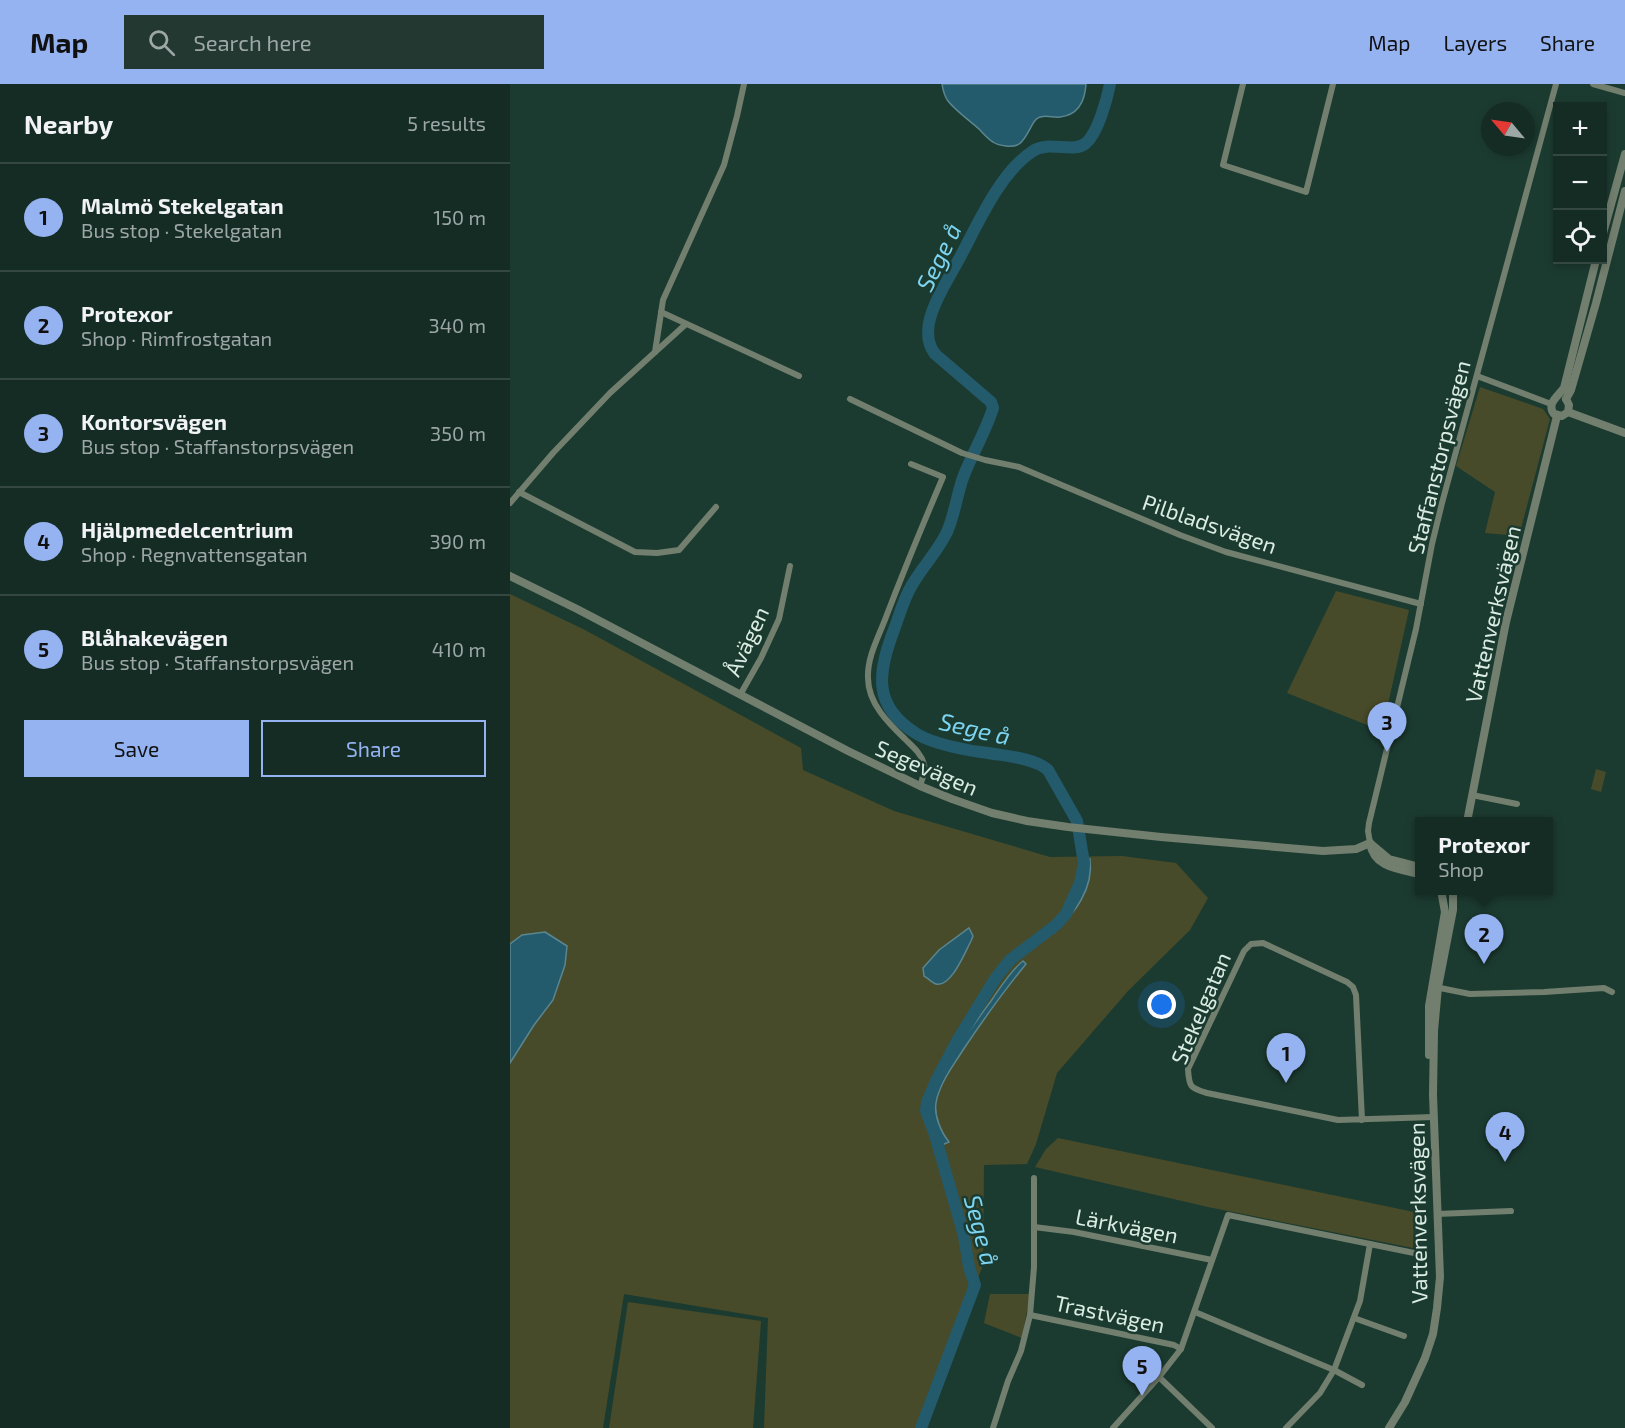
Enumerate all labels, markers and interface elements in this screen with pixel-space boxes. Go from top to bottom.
search box [124,15,544,69]
text: Map [30,25,88,59]
icon: search [145,26,178,59]
text: Search here [193,29,312,55]
text: Map [1368,30,1410,55]
text: Layers [1443,30,1507,55]
text: Share [1540,30,1595,55]
north arrow [1481,102,1535,156]
map controls [1553,102,1607,264]
button: + [1553,102,1607,156]
text: Nearby [24,108,113,139]
text: 5 results [407,111,486,135]
button: − [1553,156,1607,210]
text: Malmö Stekelgatan [81,192,284,218]
text: 1 [39,205,48,229]
text: 150 m [433,205,486,229]
button: locate [1553,210,1607,264]
text: Bus stop · Stekelgatan [81,218,282,242]
water label: Sege å [909,218,967,296]
text: Protexor [81,300,173,326]
text: 2 [38,313,49,337]
text: 340 m [429,313,486,337]
text: Shop · Rimfrostgatan [81,326,272,350]
street label: Staffanstorpsvägen [1401,358,1475,556]
text: Kontorsvägen [81,408,227,434]
text: 3 [38,421,49,445]
text: 350 m [430,421,486,445]
text: Bus stop · Staffanstorpsvägen [81,434,354,458]
street label: Pilbladsvägen [1139,488,1281,558]
text: Hjälpmedelcentrium [81,516,293,542]
street label: Vattenverksvägen [1459,523,1525,705]
text: 4 [37,529,50,553]
text: 390 m [429,529,486,553]
text: Shop · Regnvattensgatan [81,542,308,566]
street label: Åvägen [719,602,773,680]
text: Blåhakevägen [81,624,228,650]
text: 5 [38,637,49,661]
text: 410 m [432,637,486,661]
text: Bus stop · Staffanstorpsvägen [81,650,354,674]
pin: 3 [1368,702,1406,752]
water label: Sege å [937,706,1013,750]
button: Save [24,720,249,777]
button: Share [261,720,486,777]
street label: Segevägen [872,734,982,800]
popup [1415,817,1553,895]
text: Protexor [1438,831,1530,857]
text: Shop [1438,857,1484,881]
pin: 2 [1464,914,1504,964]
street label: Stekelgatan [1165,948,1235,1068]
your location [1147,990,1176,1019]
pin: 1 [1266,1034,1306,1083]
pin: 4 [1486,1112,1524,1162]
street label: Vattenverksvägen [1402,1122,1432,1304]
water label: Sege å [959,1191,1005,1269]
street label: Lärkvägen [1074,1202,1180,1248]
street label: Trastvägen [1053,1289,1167,1337]
pin: 5 [1122,1346,1162,1396]

